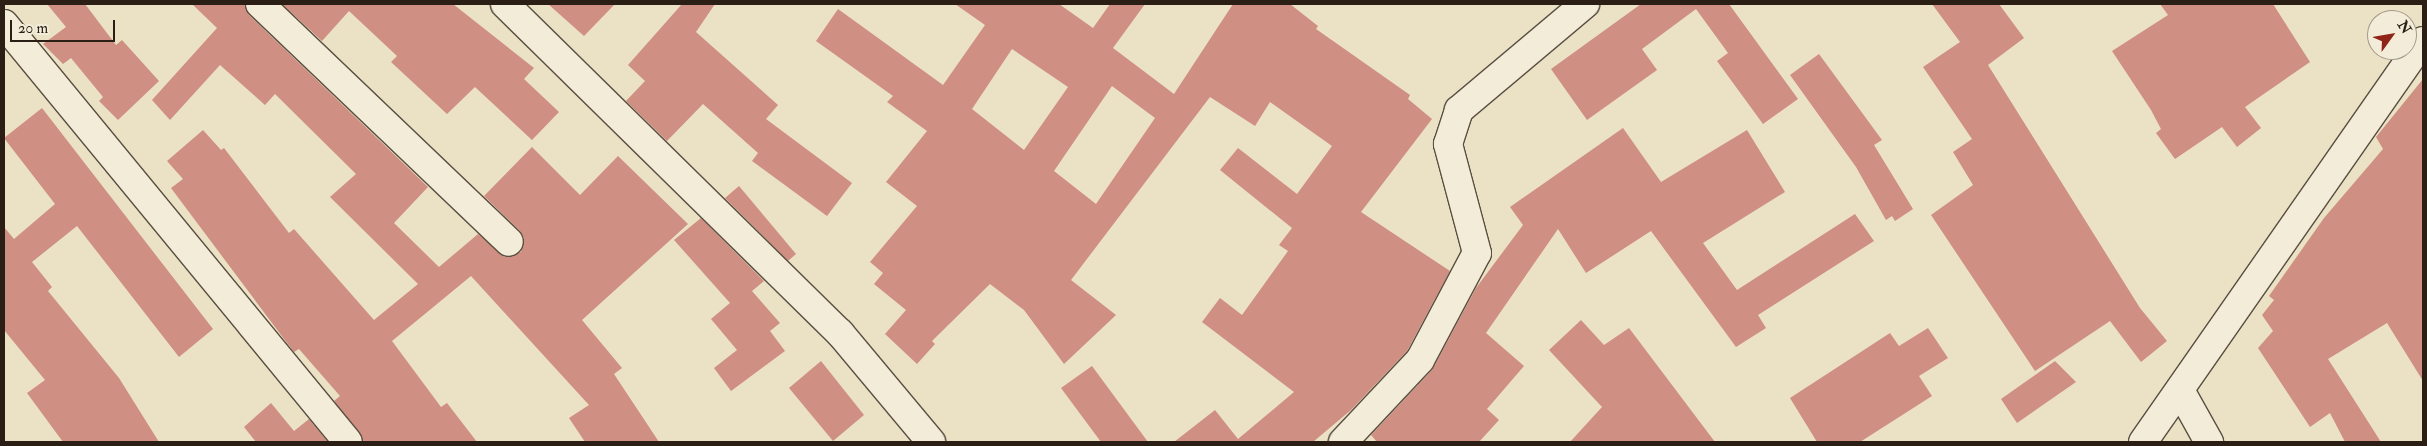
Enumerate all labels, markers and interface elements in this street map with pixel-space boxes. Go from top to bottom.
scale bar [12,10,118,42]
north arrow [2367,10,2417,60]
text: N [2394,17,2415,37]
text: 20 m [18,19,48,38]

